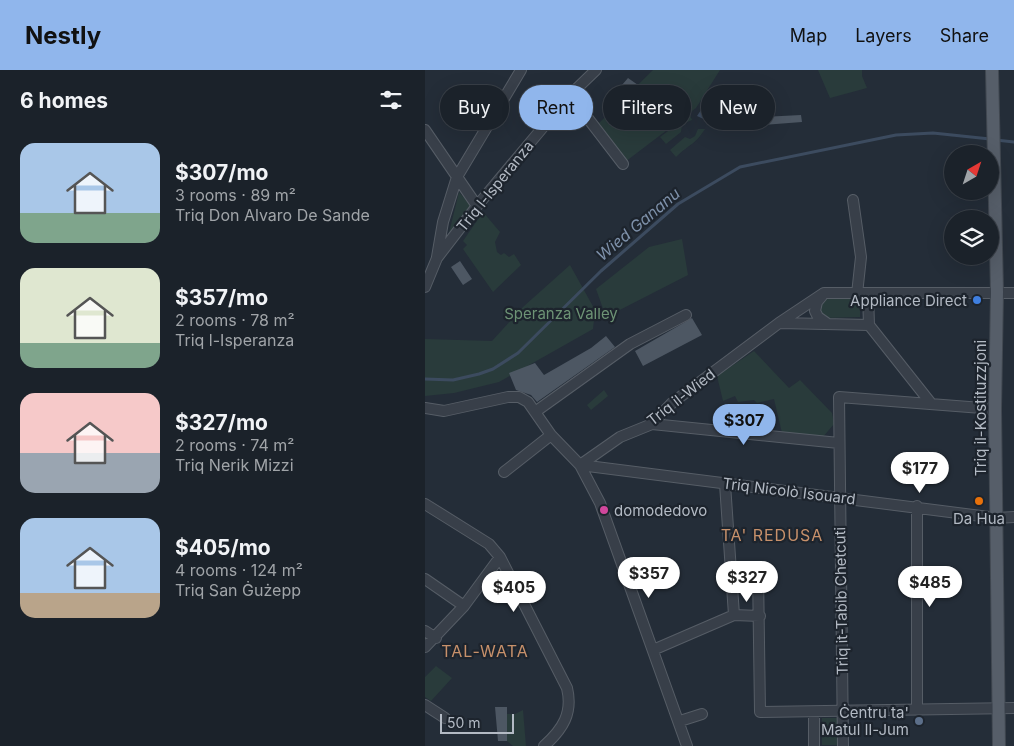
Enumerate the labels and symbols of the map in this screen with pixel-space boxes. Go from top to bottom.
street label: Triq l-Isperanza [452,137,538,235]
north arrow [944,145,999,200]
water label: Wied Gananu [592,183,684,265]
place label: Appliance Direct [850,291,967,310]
marker: Appliance Direct [971,294,983,306]
park label: Speranza Valley [504,304,618,323]
street label: Triq il-Kostituzzjoni [971,340,990,476]
street label: Triq il-Wied [643,364,719,430]
pin: $307 [714,404,774,446]
pin: $177 [890,452,950,494]
street label: Triq Nicolò Isouard [721,473,857,509]
marker: Da Hua [973,495,985,507]
place label: domodedovo [614,501,707,520]
marker: domodedovo [598,504,610,516]
place label: Da Hua [953,509,1005,528]
district label: TA' REDUSA [721,525,823,545]
street label: Triq it-Tabib Chetcuti [830,527,852,675]
pin: $357 [619,556,679,599]
pin: $327 [717,560,777,603]
pin: $485 [900,566,960,608]
pin: $405 [484,570,544,613]
district label: TAL-WATA [441,641,529,661]
place label: Ċentru ta' Matul Il-Jum [821,703,909,739]
scale bar [440,711,514,734]
marker: Ċentru ta' Matul Il-Jum [913,715,925,727]

